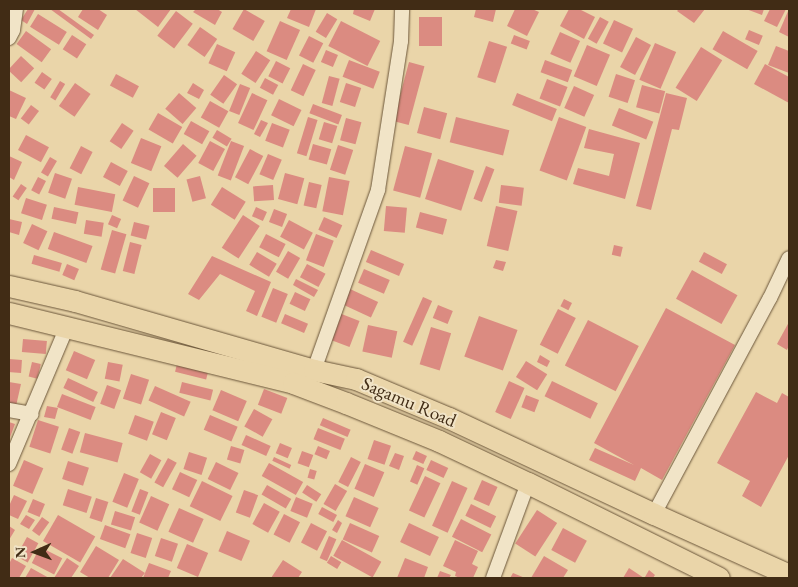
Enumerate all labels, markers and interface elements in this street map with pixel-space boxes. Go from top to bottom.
street label: Sagamu Road [358,372,460,432]
north arrow [10,527,60,577]
text: N [11,547,29,559]

